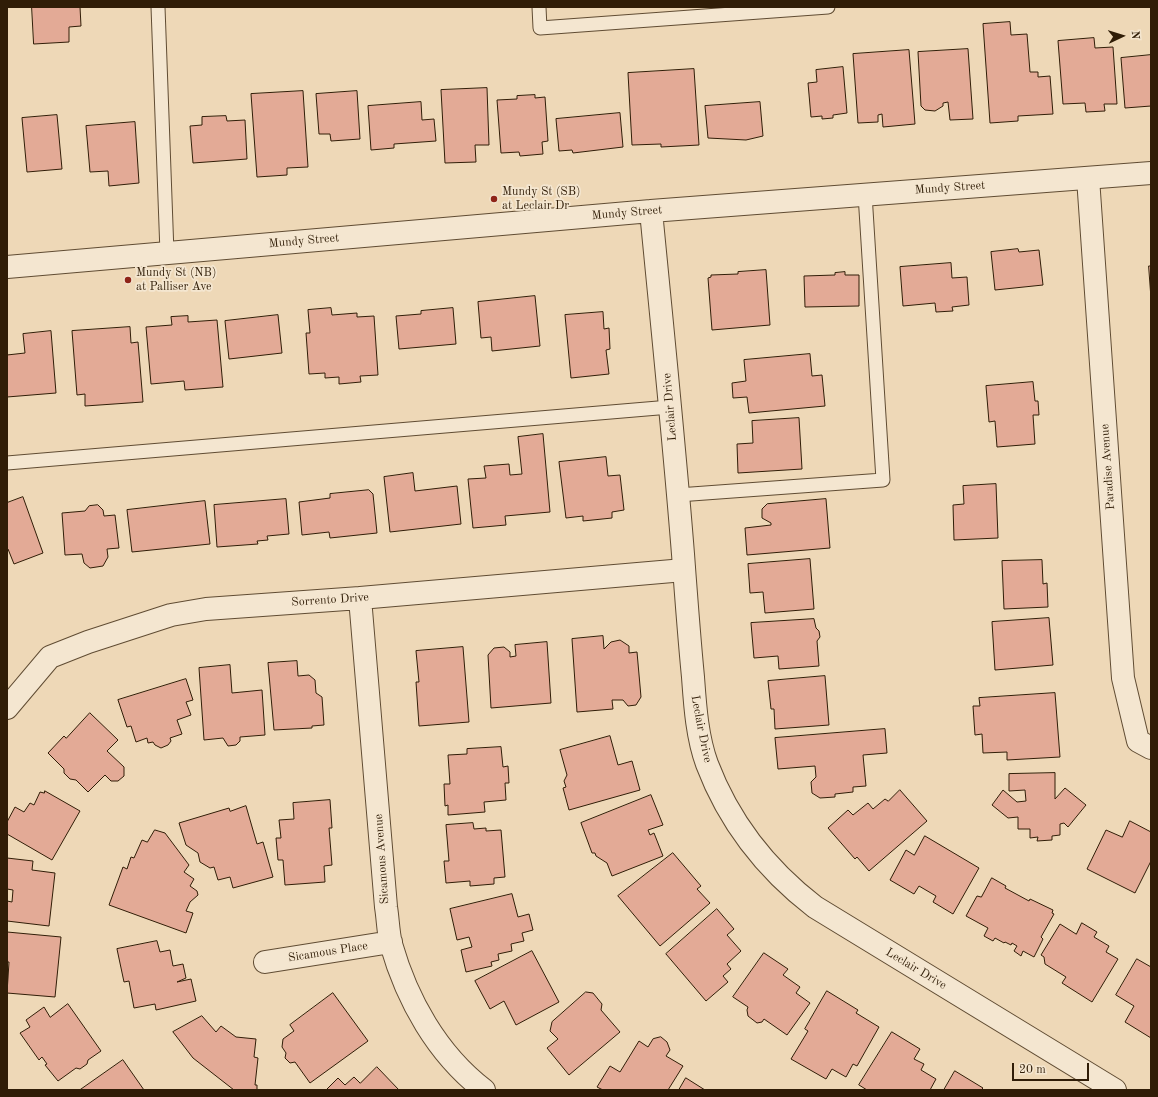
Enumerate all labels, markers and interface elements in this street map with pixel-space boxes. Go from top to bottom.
north arrow [1102,16,1142,56]
text: N [1129,31,1140,40]
street label: Mundy Street [914,178,986,198]
place label: Mundy St (SB) at Leclair Dr [502,185,581,213]
marker: Mundy St (SB) at Leclair Dr [489,194,499,204]
street label: Mundy Street [591,203,663,223]
street label: Mundy Street [268,231,340,251]
place label: Mundy St (NB) at Palliser Ave [136,266,216,294]
marker: Mundy St (NB) at Palliser Ave [123,275,133,285]
street label: Leclair Drive [660,372,680,442]
street label: Paradise Avenue [1098,424,1118,510]
street label: Sorrento Drive [291,590,369,610]
street label: Leclair Drive [687,694,715,764]
street label: Sicamous Avenue [372,813,392,905]
street label: Sicamous Place [287,939,369,965]
street label: Leclair Drive [883,945,949,993]
scale bar [1014,1055,1091,1081]
text: 20 m [1019,1064,1046,1076]

